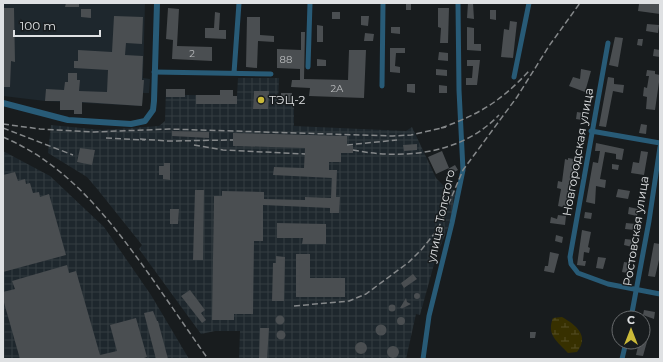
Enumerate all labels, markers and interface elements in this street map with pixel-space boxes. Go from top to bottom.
scale bar [14,12,100,38]
text: 100 m [20,18,56,33]
house number: 2 [189,47,195,60]
house number: 88 [280,53,292,66]
house number: 2А [330,82,344,95]
street label: Новгородская улица [559,87,596,217]
place label: ТЭЦ-2 [269,92,306,107]
marker: ТЭЦ-2 [256,95,266,105]
street label: улица Толстого [423,168,458,265]
street label: Ростовская улица [619,175,652,287]
north arrow [611,310,651,350]
text: С [627,313,635,327]

